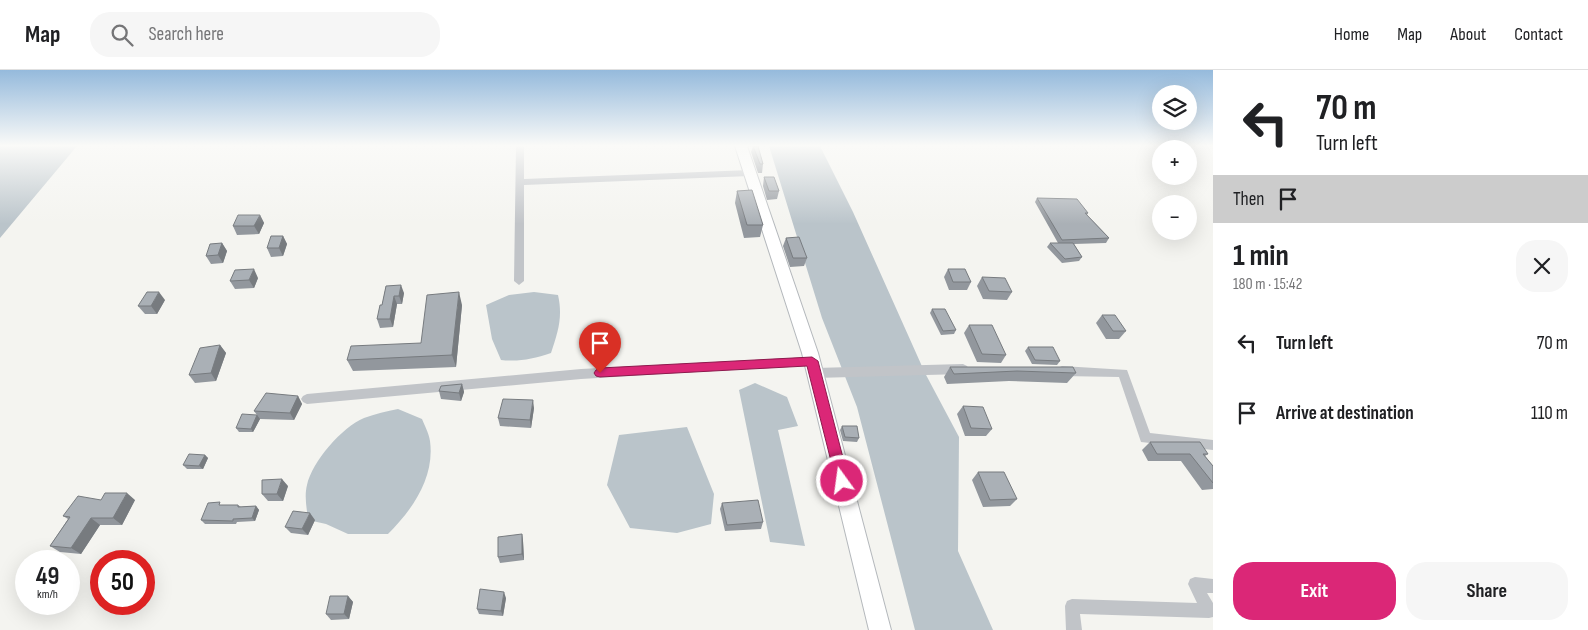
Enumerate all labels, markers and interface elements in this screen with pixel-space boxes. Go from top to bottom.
search box [90,12,440,57]
text: Map [25,20,60,49]
icon: search [108,21,136,49]
text: Search here [148,23,224,46]
text: Home [1334,24,1369,45]
text: Map [1397,24,1422,45]
text: About [1450,24,1486,45]
text: Contact [1514,24,1563,45]
map controls [1152,85,1197,240]
button: layers [1152,85,1197,130]
text: 70 m [1316,87,1376,130]
icon: left [1233,90,1298,155]
text: Turn left [1316,130,1378,157]
button: + [1152,140,1197,185]
icon: arrive [1274,185,1302,213]
text: Then [1233,188,1264,211]
button: − [1152,195,1197,240]
text: 1 min [1233,238,1289,274]
button: close [1516,240,1568,292]
text: 180 m · 15:42 [1233,275,1302,294]
pin [579,322,621,373]
icon: arrive [586,329,614,357]
icon: left [1233,329,1261,357]
text: Turn left [1276,332,1333,355]
text: 70 m [1537,332,1568,355]
icon: arrive [1233,399,1261,427]
text: Arrive at destination [1276,402,1414,425]
text: 110 m [1531,402,1568,425]
position arrow [815,454,867,506]
speed limit sign: 50 [90,550,155,615]
text: 49 [36,561,59,592]
button: Exit [1233,562,1396,620]
button: Share [1406,562,1568,620]
text: km/h [37,587,58,602]

